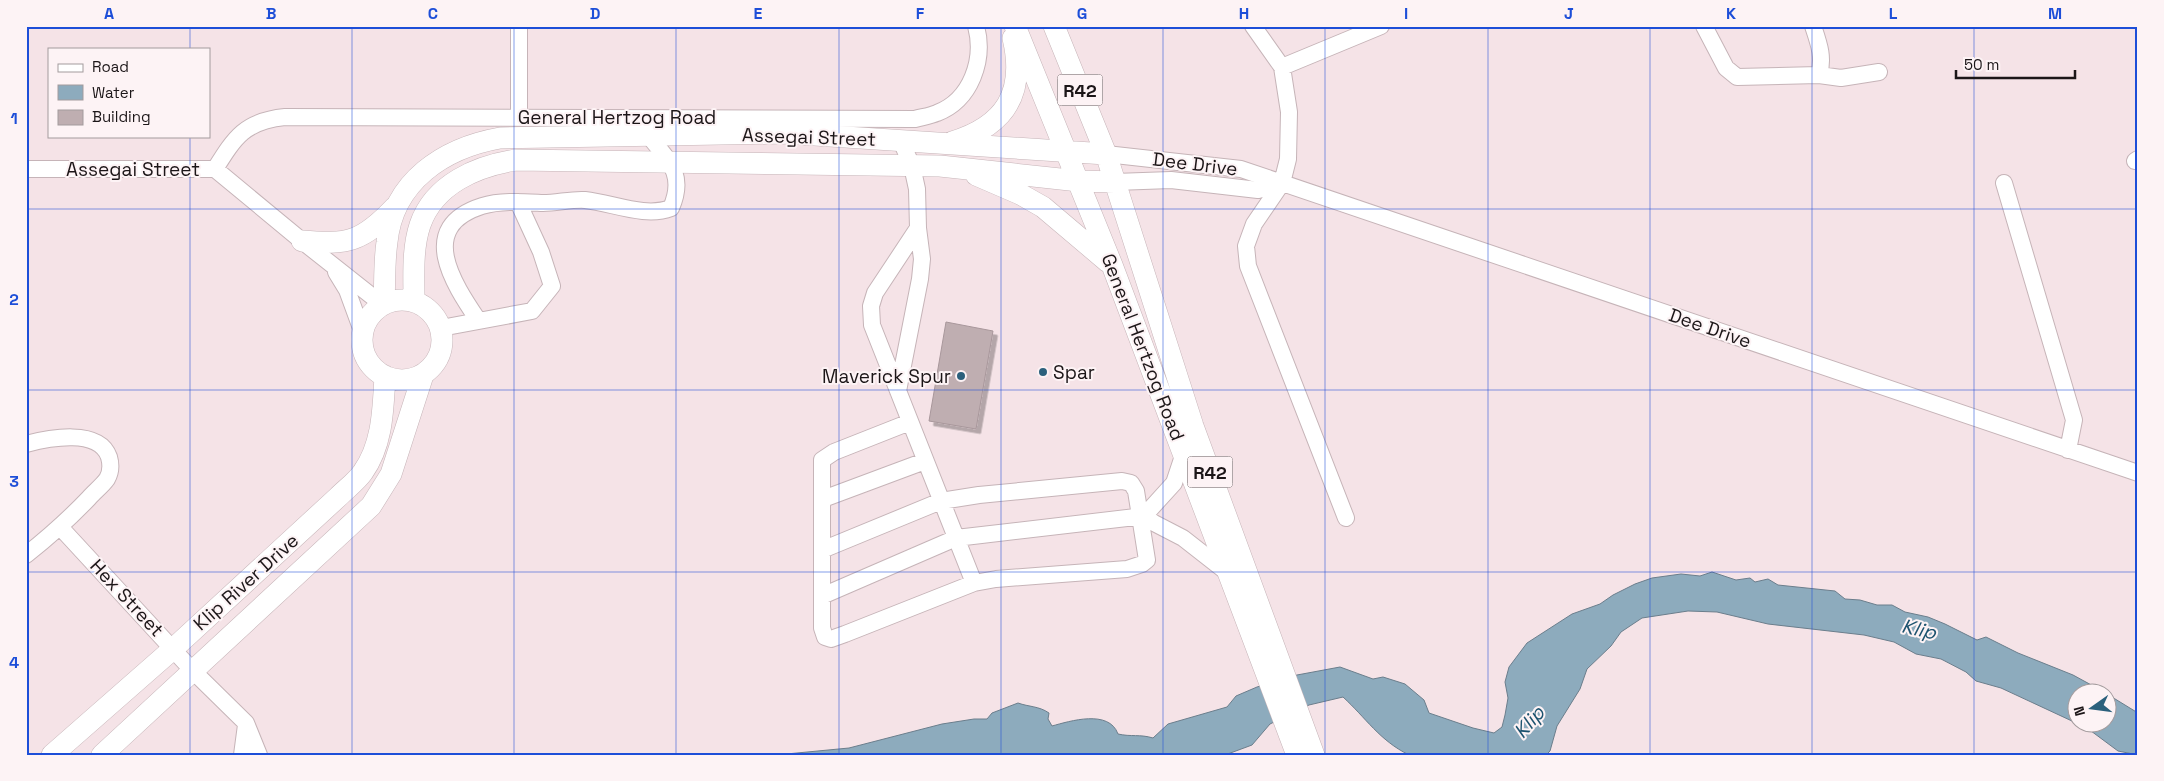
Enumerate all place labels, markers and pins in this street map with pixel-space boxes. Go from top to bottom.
place label: Spar [1053,360,1095,385]
place label: Maverick Spur [822,364,951,389]
marker: Spar [1037,366,1049,378]
marker: Maverick Spur [955,370,967,382]

